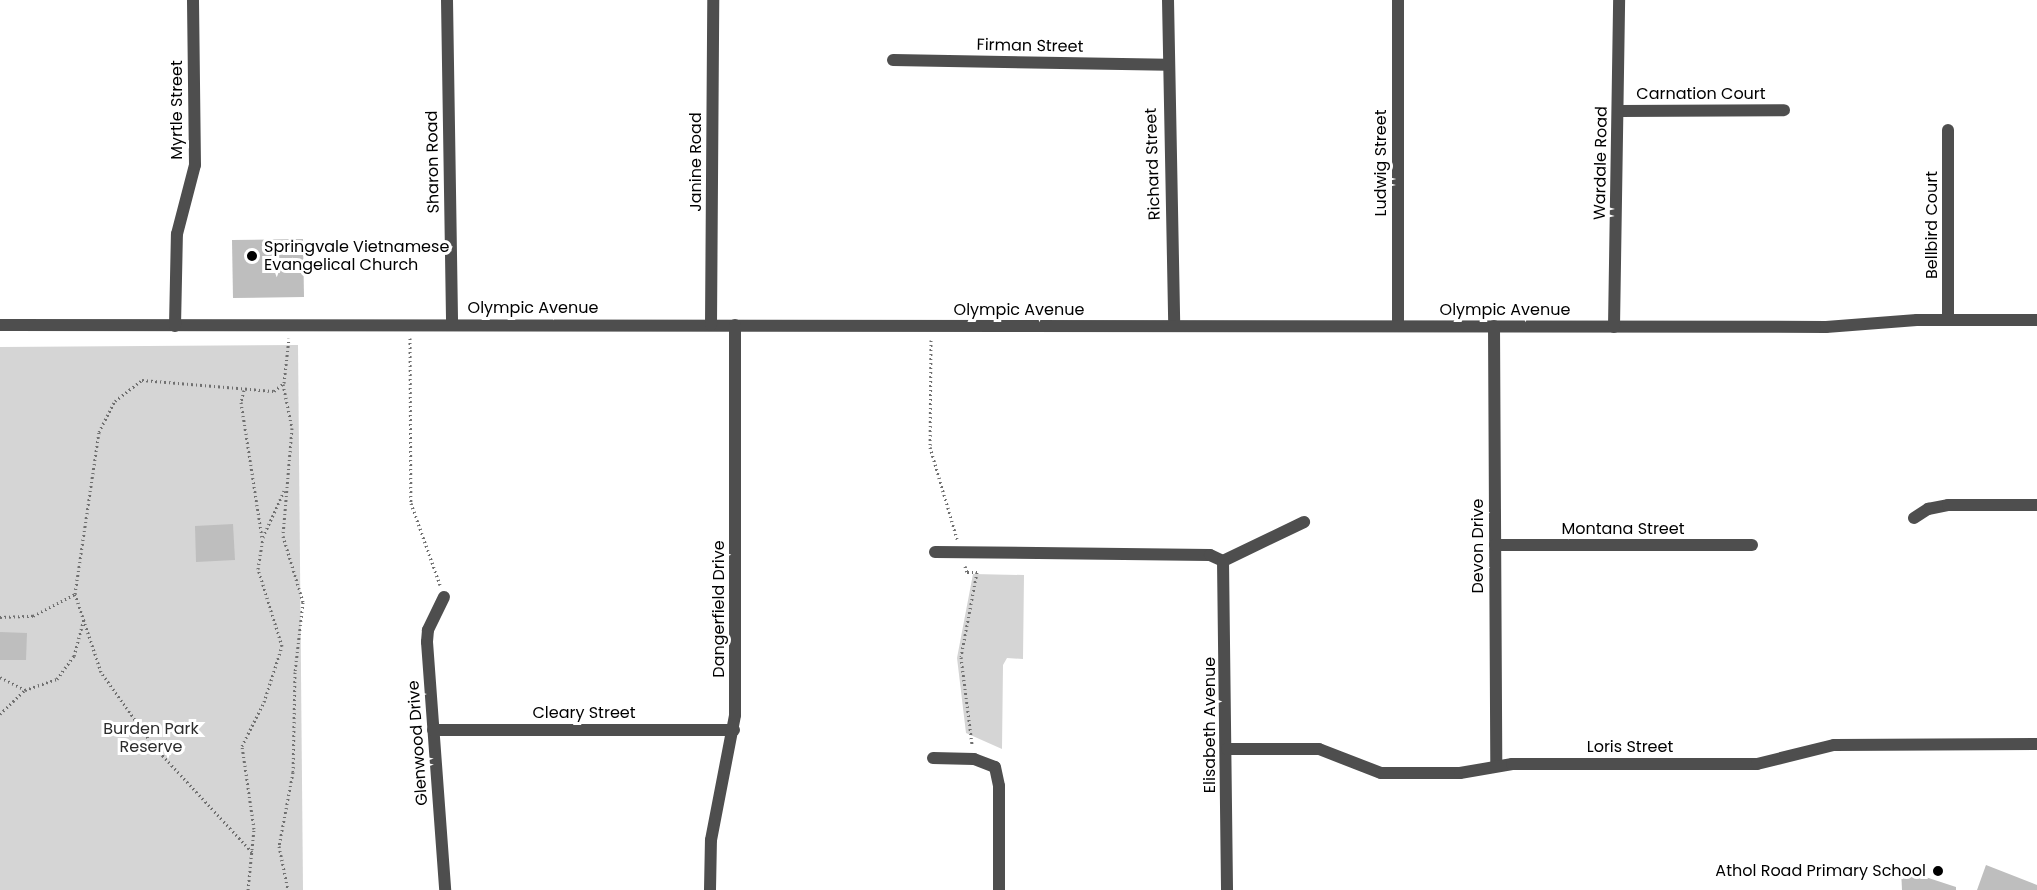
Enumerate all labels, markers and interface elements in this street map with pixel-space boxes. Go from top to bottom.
street label: Firman Street [977,35,1083,57]
street label: Myrtle Street [167,60,187,160]
street label: Carnation Court [1636,84,1766,104]
street label: Wardale Road [1590,106,1612,220]
street label: Richard Street [1141,108,1165,220]
street label: Sharon Road [423,110,443,214]
street label: Ludwig Street [1371,110,1391,216]
street label: Janine Road [686,112,706,212]
street label: Bellbird Court [1922,171,1942,279]
place label: Springvale Vietnamese Evangelical Church [264,237,449,275]
marker: Springvale Vietnamese Evangelical Church [245,249,259,263]
street label: Olympic Avenue [468,298,598,318]
street label: Olympic Avenue [954,300,1084,320]
street label: Olympic Avenue [1440,300,1570,320]
street label: Devon Drive [1468,498,1488,594]
street label: Montana Street [1561,519,1685,539]
street label: Dangerfield Drive [709,540,729,678]
street label: Elisabeth Avenue [1200,657,1220,793]
street label: Glenwood Drive [404,680,432,806]
street label: Cleary Street [532,703,636,723]
park label: Burden Park Reserve [103,719,199,757]
street label: Loris Street [1587,737,1673,757]
place label: Athol Road Primary School [1715,861,1926,881]
marker: Athol Road Primary School [1931,864,1945,878]

